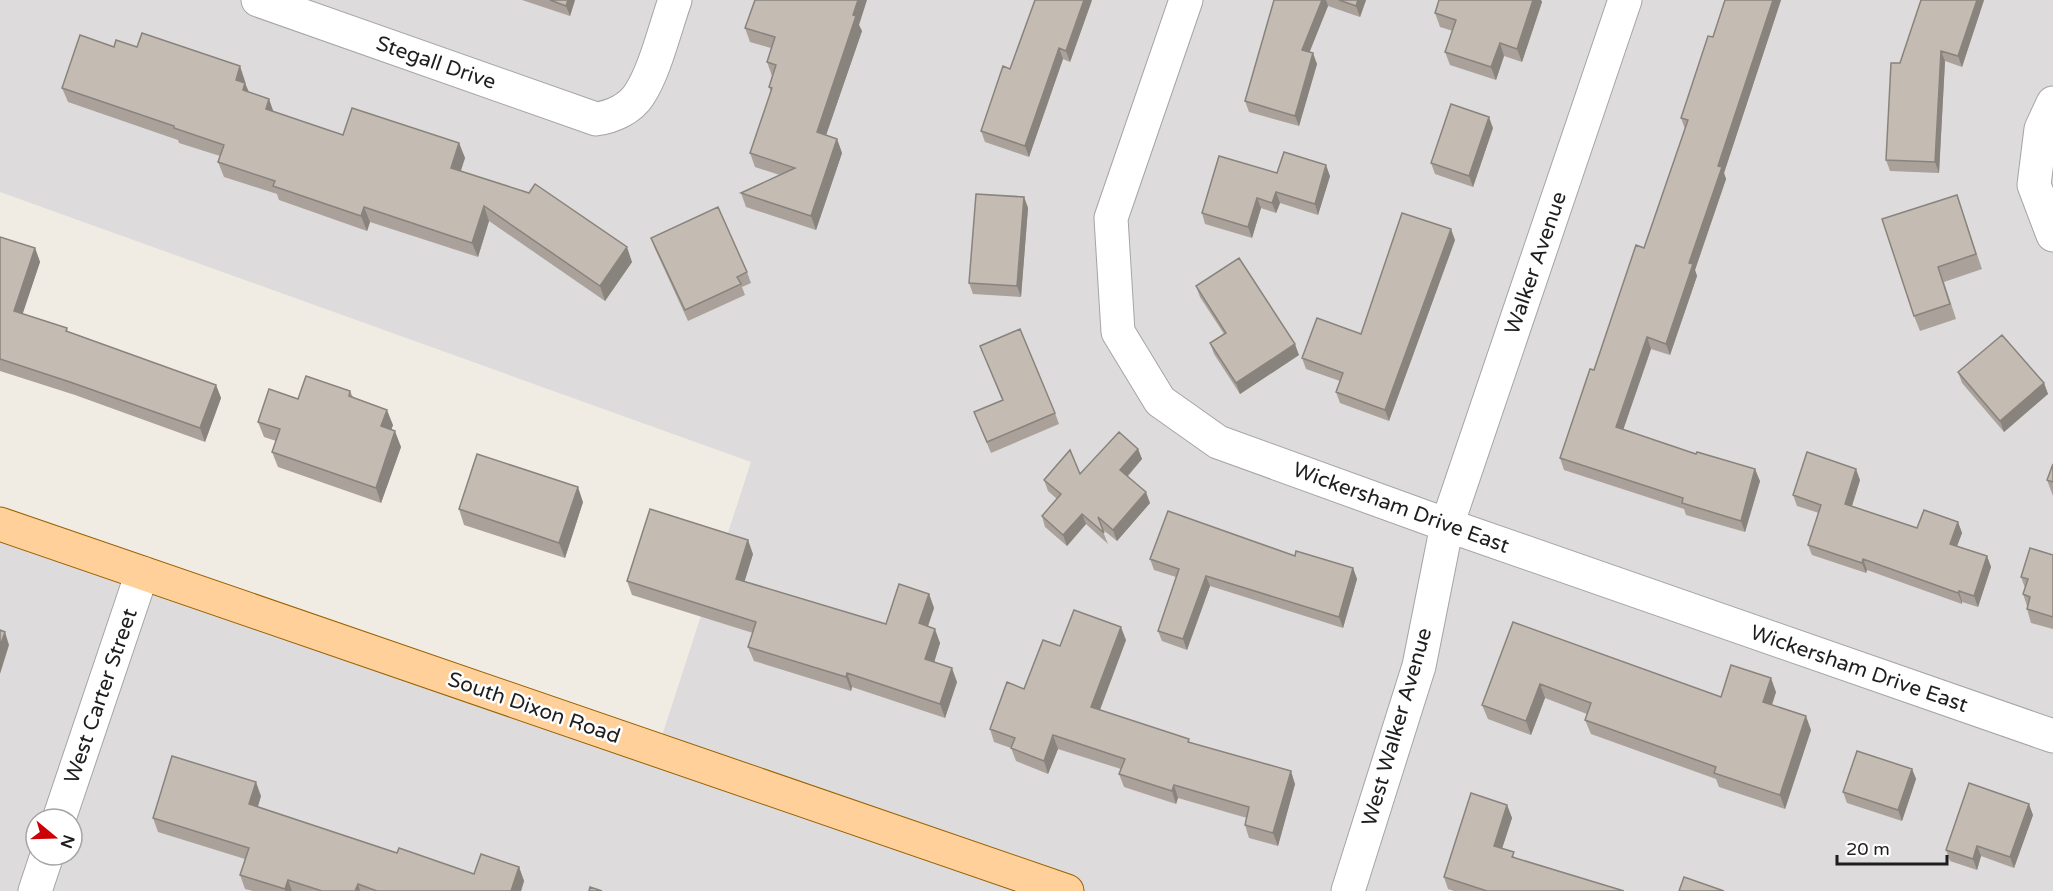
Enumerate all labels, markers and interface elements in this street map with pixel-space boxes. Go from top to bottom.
street label: Stegall Drive [373,31,499,95]
street label: Walker Avenue [1500,188,1572,338]
street label: Wickersham Drive East [1289,457,1513,559]
street label: West Carter Street [59,605,143,787]
street label: Wickersham Drive East [1747,620,1971,718]
street label: West Walker Avenue [1357,625,1437,829]
street label: South Dixon Road [445,667,623,749]
north arrow [24,807,84,867]
scale bar [1837,828,1946,866]
text: N [56,832,79,851]
text: 20 m [1846,838,1890,860]

